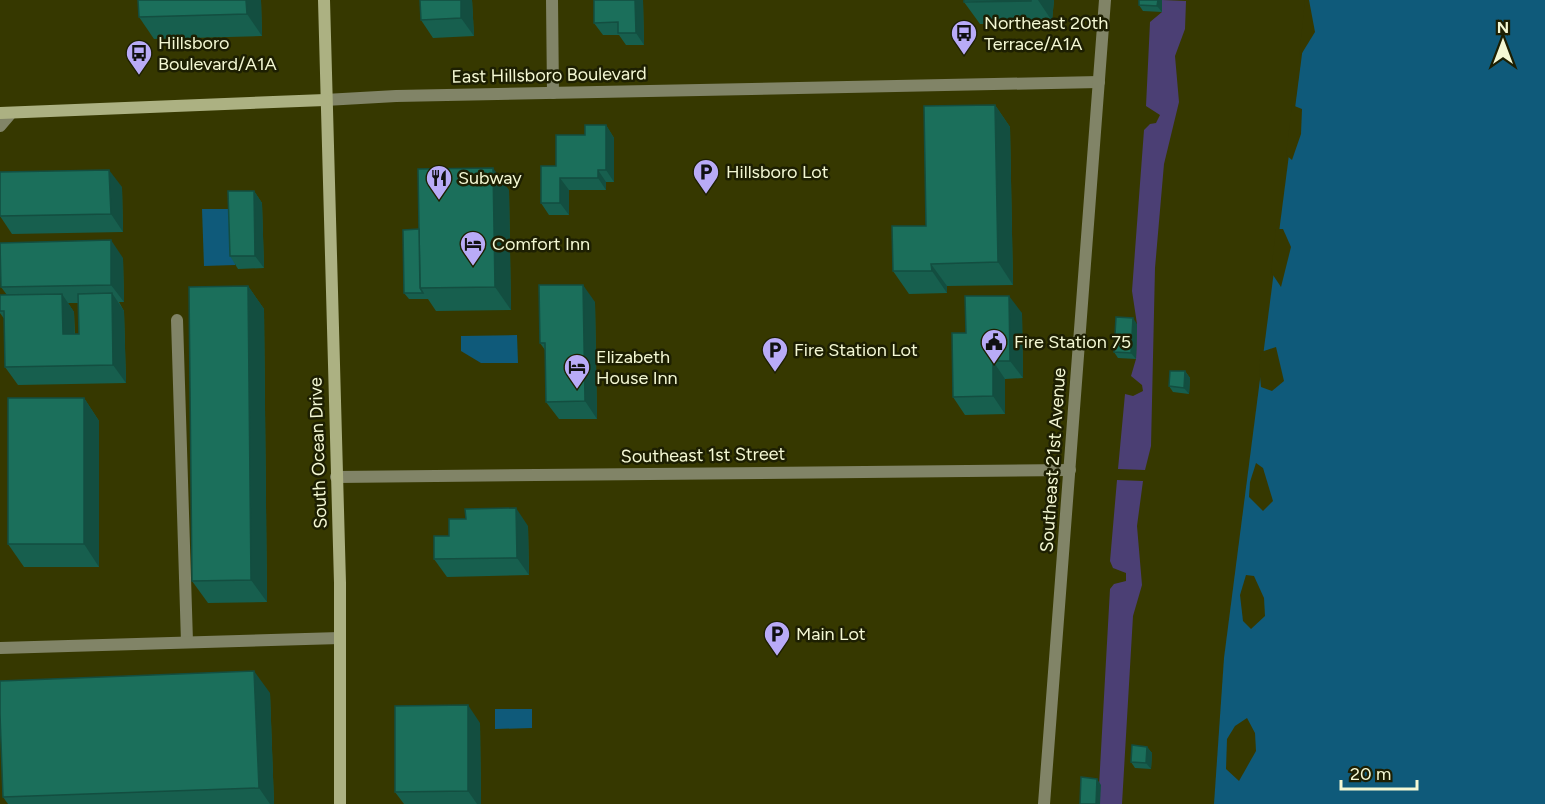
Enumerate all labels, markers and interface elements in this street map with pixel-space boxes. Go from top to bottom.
place label: Northeast 20th Terrace/A1A [984,12,1108,55]
north arrow [1473,12,1533,72]
bus stop icon: Northeast 20th Terrace/A1A [949,18,979,56]
text: N [1497,18,1509,37]
place label: Hillsboro Boulevard/A1A [158,32,277,75]
bus stop icon: Hillsboro Boulevard/A1A [124,38,154,76]
street label: East Hillsboro Boulevard [451,62,647,88]
parking icon: Hillsboro Lot [691,157,721,195]
place label: Hillsboro Lot [726,161,829,183]
restaurant icon: Subway [424,163,454,201]
place label: Subway [458,167,522,189]
hotel icon: Comfort Inn [458,229,488,267]
place label: Comfort Inn [492,233,590,255]
public building icon: Fire Station 75 [979,327,1009,365]
place label: Fire Station 75 [1014,331,1131,353]
parking icon: Fire Station Lot [760,335,790,373]
place label: Fire Station Lot [794,339,918,361]
place label: Elizabeth House Inn [596,346,678,389]
hotel icon: Elizabeth House Inn [562,352,592,390]
street label: Southeast 21st Avenue [1036,367,1070,553]
street label: South Ocean Drive [304,377,332,529]
street label: Southeast 1st Street [621,443,786,467]
parking icon: Main Lot [762,619,792,657]
place label: Main Lot [796,623,866,645]
scale bar [1341,753,1418,791]
text: 20 m [1350,763,1391,785]

